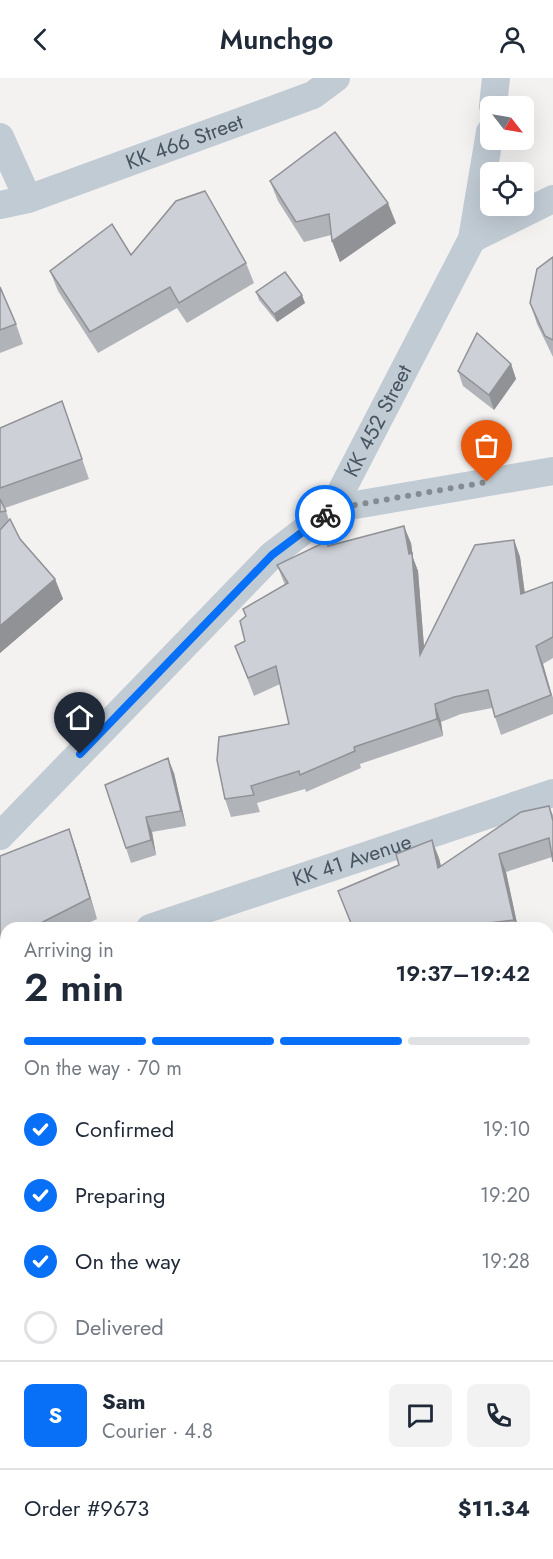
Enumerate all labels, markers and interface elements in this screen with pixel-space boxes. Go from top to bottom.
text: Munchgo [220,20,333,59]
icon: back [24,23,57,56]
icon: person [496,23,529,56]
north arrow [480,96,534,150]
map controls [480,96,534,216]
street label: KK 466 Street [121,107,247,177]
button: locate [480,162,534,216]
street label: KK 452 Street [336,360,419,482]
pin [461,420,512,482]
icon: bag [470,429,503,462]
courier [295,485,355,545]
icon: bike [309,499,342,532]
pin [54,692,105,754]
icon: home [63,701,96,734]
street label: KK 41 Avenue [289,826,415,894]
text: Arriving in [24,936,114,965]
text: 19:37–19:42 [395,957,530,989]
text: 2 min [24,959,124,1016]
text: On the way · 70 m [24,1054,182,1083]
icon: check [24,1113,57,1146]
text: Confirmed [75,1113,174,1145]
text: 19:10 [482,1115,530,1144]
icon: check [24,1179,57,1212]
text: Preparing [75,1179,166,1211]
text: 19:20 [480,1181,530,1210]
icon: check [24,1245,57,1278]
text: On the way [75,1245,180,1277]
text: 19:28 [481,1247,530,1276]
text: Delivered [75,1311,164,1343]
button: chat [389,1384,452,1447]
button: phone [467,1384,530,1447]
text: Sam [102,1385,146,1417]
text: S [49,1399,62,1431]
text: Courier · 4.8 [102,1417,213,1446]
text: Order #9673 [24,1492,149,1524]
text: $11.34 [458,1492,530,1524]

